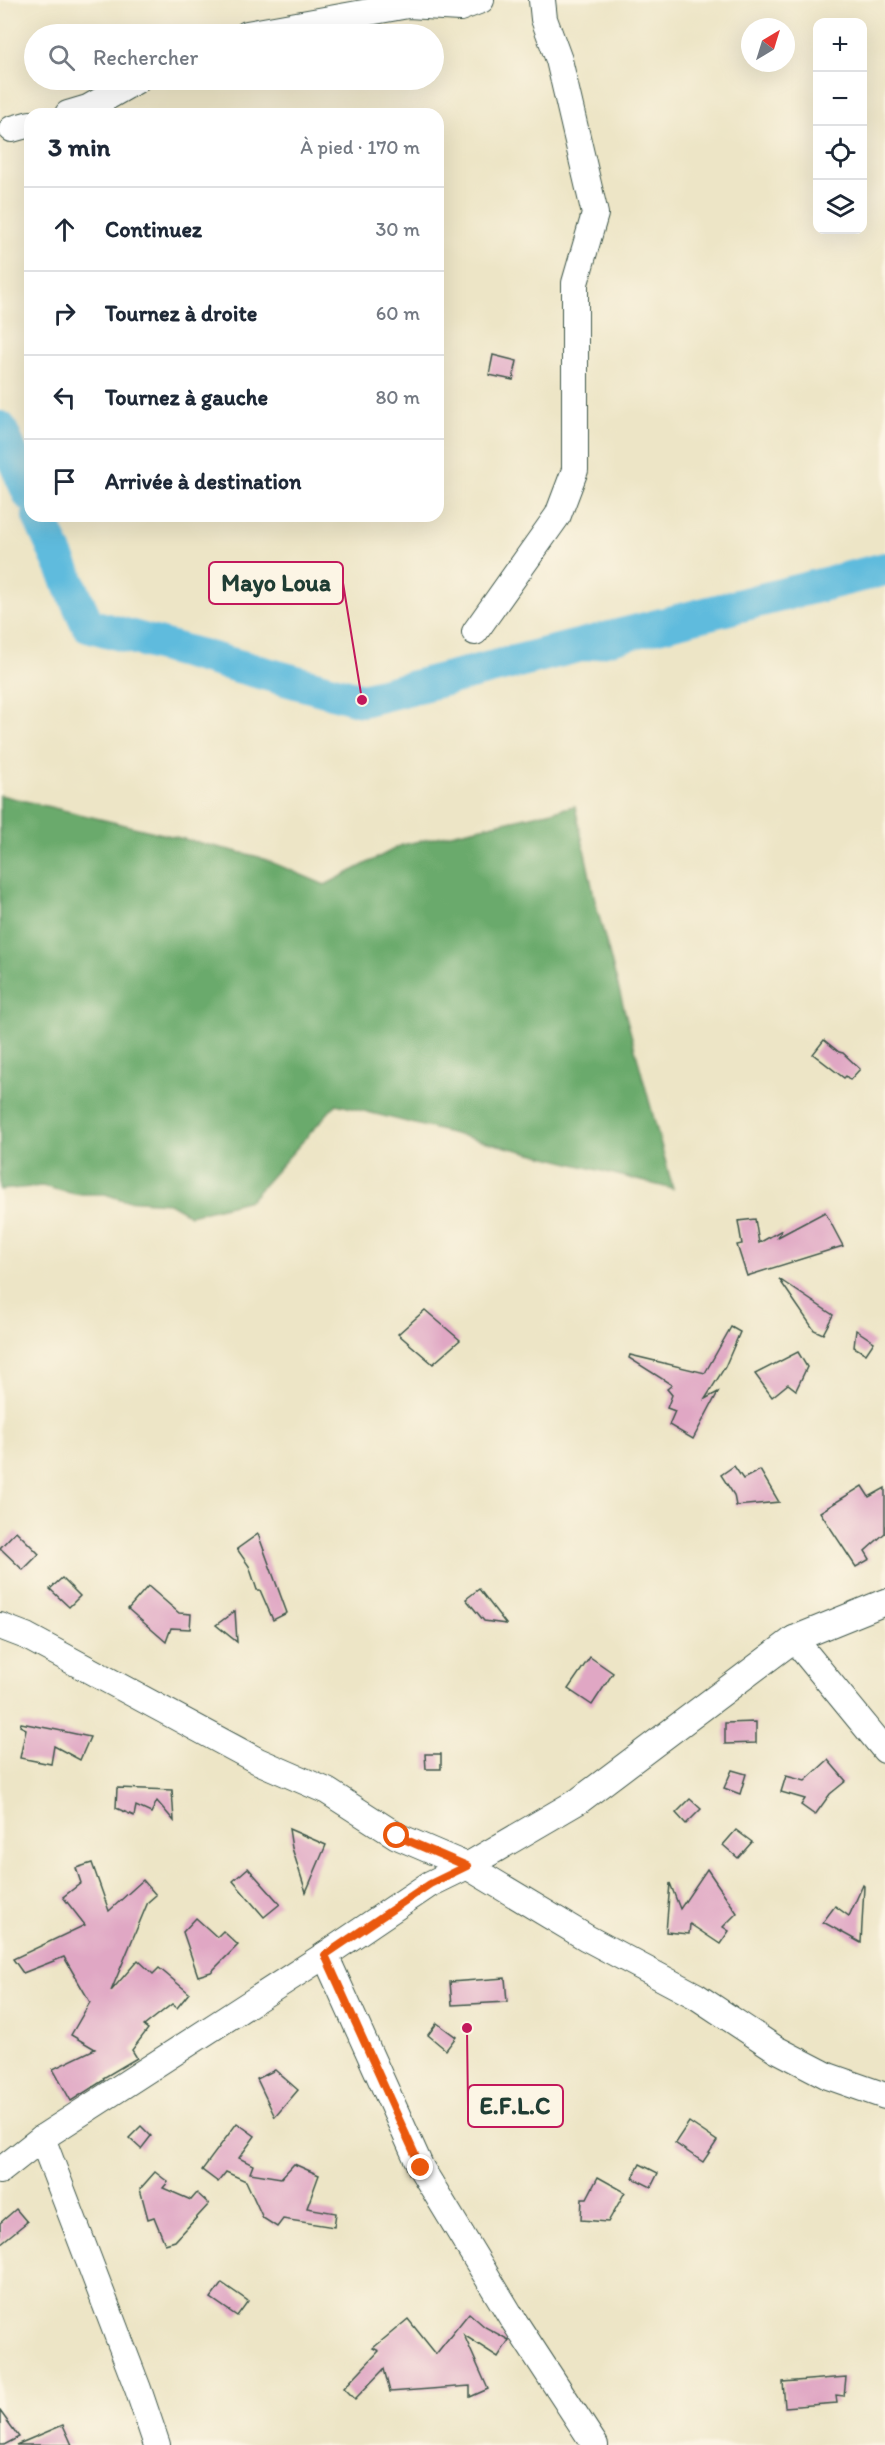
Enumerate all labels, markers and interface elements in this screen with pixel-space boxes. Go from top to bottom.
north arrow [741,18,795,72]
map controls [813,18,867,234]
button: + [813,18,867,72]
search box [24,24,444,90]
icon: search [45,41,78,74]
text: Rechercher [93,44,198,71]
button: − [813,72,867,126]
button: locate [813,126,867,180]
text: 3 min [48,131,110,163]
text: À pied · 170 m [300,135,420,159]
button: layers [813,180,867,234]
icon: ahead [48,213,81,246]
text: Continuez [105,216,202,243]
text: 30 m [375,217,420,241]
icon: right [48,297,81,330]
text: Tournez à droite [105,300,257,327]
text: 60 m [376,301,420,325]
icon: left [48,381,81,414]
text: Tournez à gauche [105,384,268,411]
text: 80 m [375,385,420,409]
icon: arrive [48,465,81,498]
text: Arrivée à destination [105,468,301,495]
callout: Mayo Loua [209,562,343,604]
text: Mayo Loua [221,568,331,598]
route start [383,1822,409,1848]
callout: E.F.L.C [468,2085,563,2127]
text: E.F.L.C [480,2091,550,2120]
route end [407,2154,433,2180]

